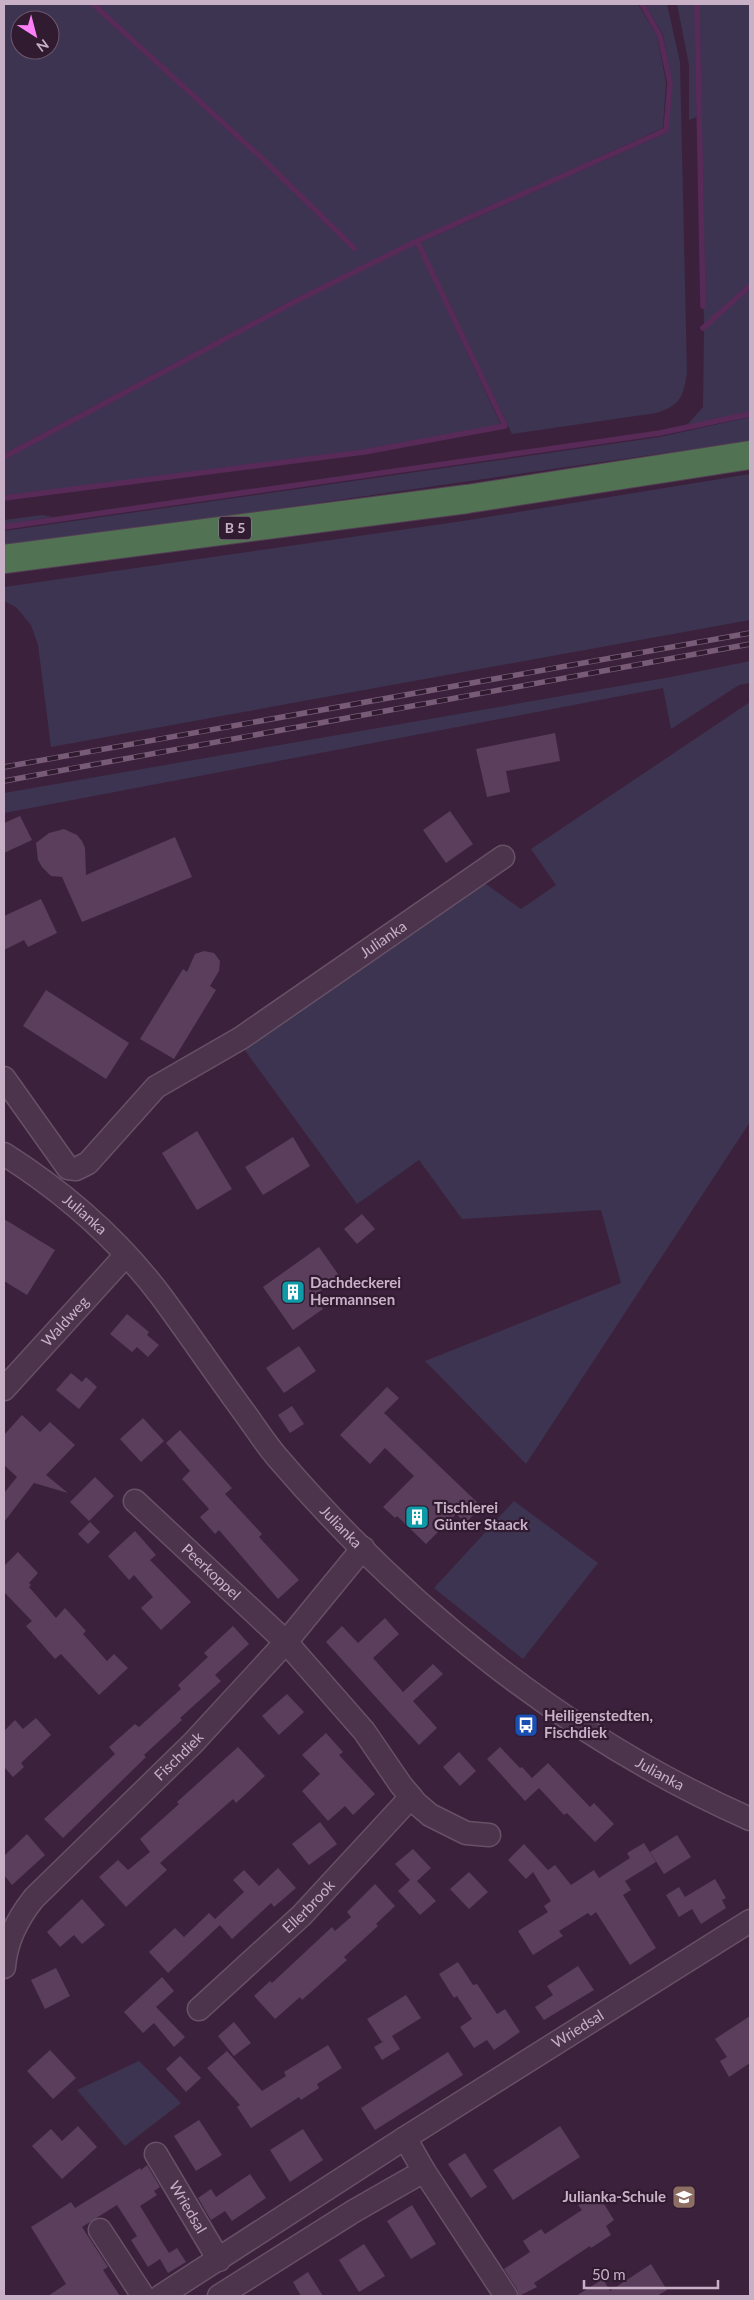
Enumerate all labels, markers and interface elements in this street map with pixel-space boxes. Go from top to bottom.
north arrow [10,10,60,60]
text: N [34,36,52,56]
road number: B 5 [219,516,251,540]
street label: Julianka [356,916,410,961]
street label: Julianka [60,1190,111,1238]
place label: Dachdeckerei Hermannsen [310,1273,401,1308]
building icon: Dachdeckerei Hermannsen [280,1279,306,1305]
street label: Waldweg [37,1292,92,1350]
place label: Tischlerei Günter Staack [434,1498,529,1533]
street label: Julianka [317,1501,366,1551]
building icon: Tischlerei Günter Staack [404,1504,430,1530]
street label: Peerkoppel [179,1539,245,1603]
place label: Heiligenstedten, Fischdiek [544,1706,653,1741]
bus stop icon: Heiligenstedten, Fischdiek [513,1712,539,1738]
street label: Fischdiek [150,1728,207,1784]
street label: Julianka [633,1753,688,1794]
street label: Ellerbrook [278,1875,338,1936]
street label: Wriedsal [548,2005,607,2051]
street label: Wriedsal [166,2177,211,2236]
school or university icon: Julianka-Schule [671,2184,697,2210]
place label: Julianka-Schule [562,2187,666,2205]
scale bar [584,2258,718,2290]
text: 50 m [592,2265,626,2283]

